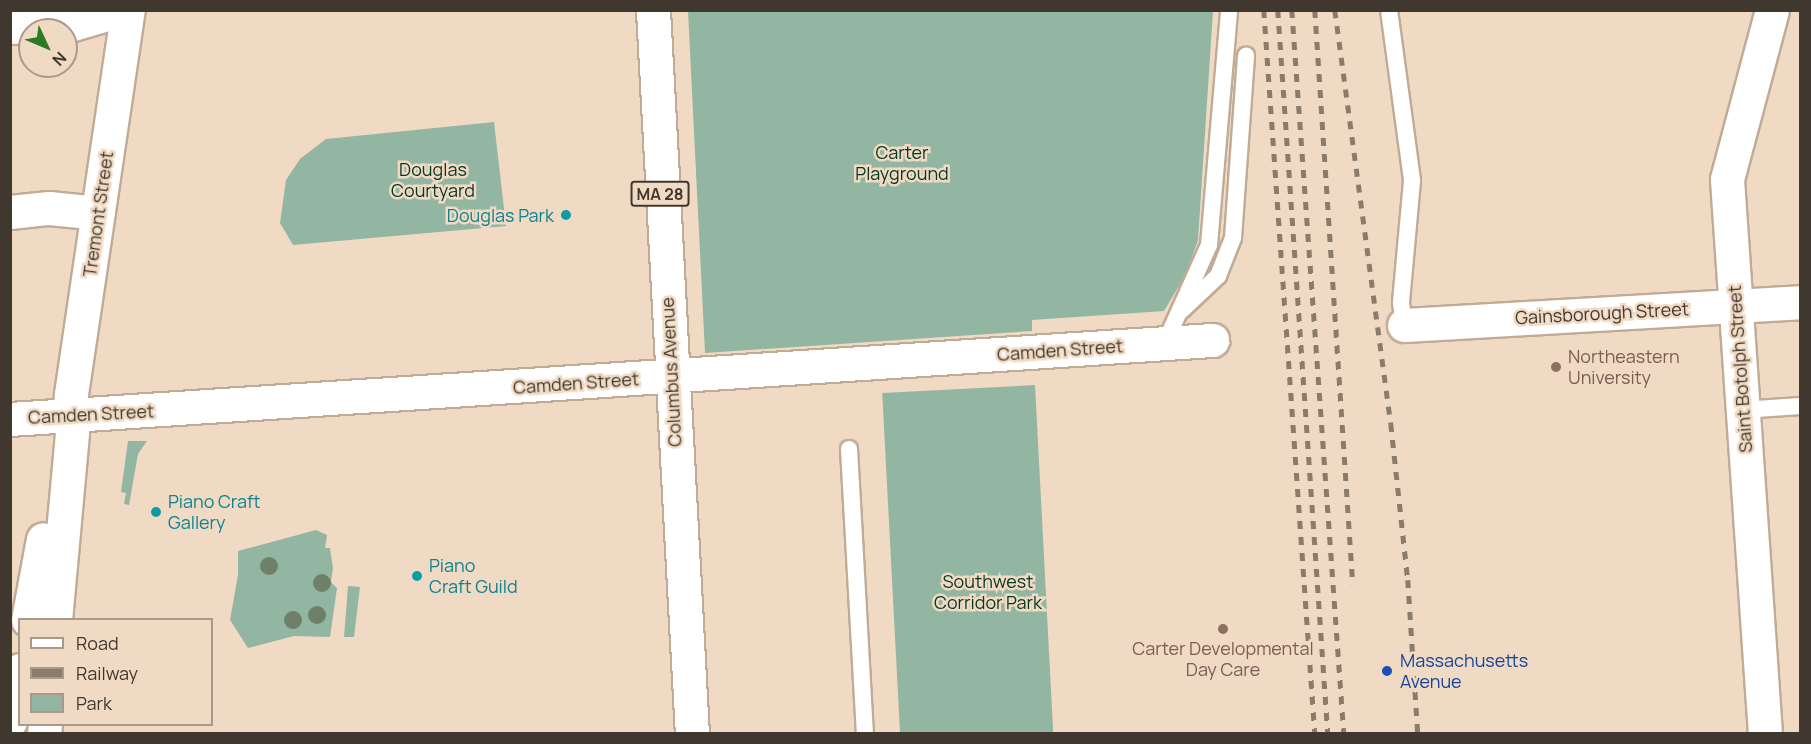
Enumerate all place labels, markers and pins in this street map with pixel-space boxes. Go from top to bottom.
place label: Douglas Park [447,204,554,226]
marker: Douglas Park [559,208,573,222]
place label: Northeastern University [1568,346,1680,388]
marker: Northeastern University [1549,360,1563,374]
place label: Piano Craft Gallery [168,491,261,534]
marker: Piano Craft Gallery [149,505,163,519]
place label: Piano Craft Guild [429,555,518,598]
marker: Piano Craft Guild [410,569,424,583]
marker: Carter Developmental Day Care [1216,622,1230,636]
place label: Carter Developmental Day Care [1132,638,1314,680]
place label: Massachusetts Avenue [1400,650,1528,692]
marker: Massachusetts Avenue [1378,662,1396,680]

